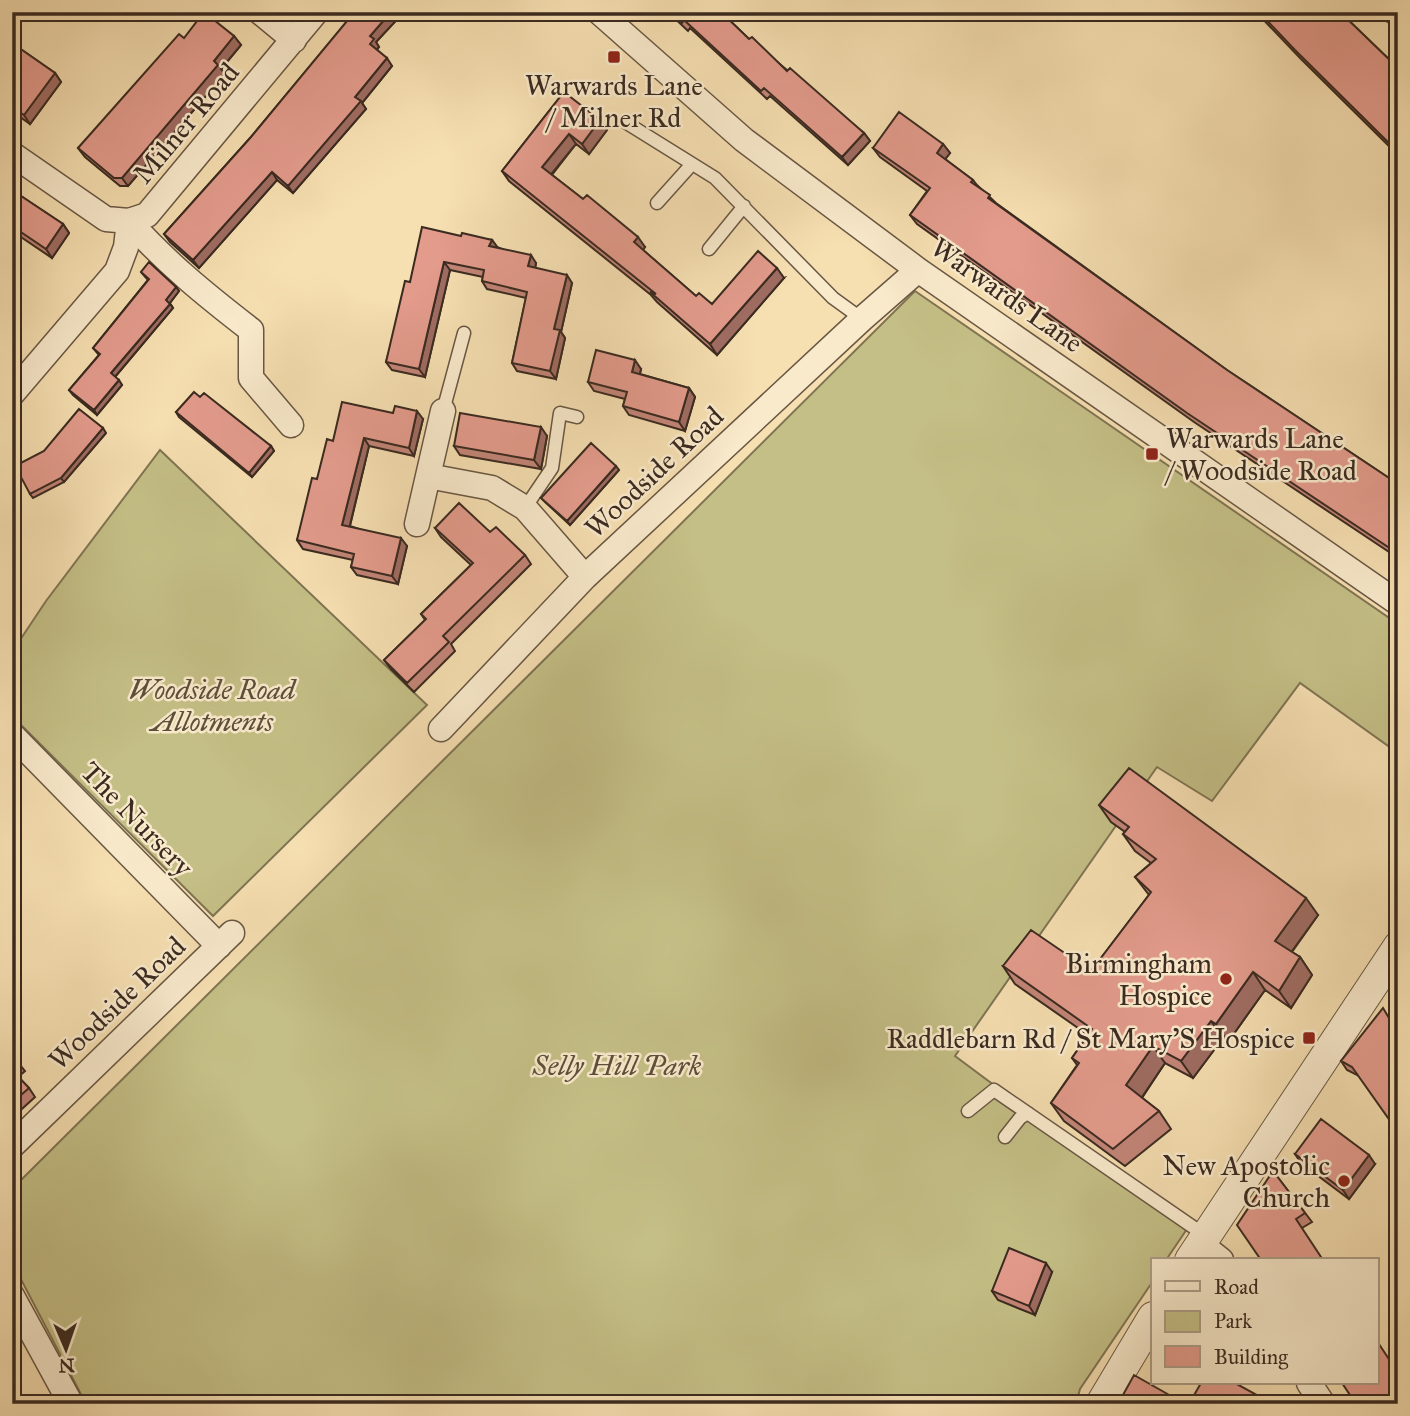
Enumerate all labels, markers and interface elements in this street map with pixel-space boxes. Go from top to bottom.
marker: Warwards Lane / Milner Rd [606,49,622,65]
street label: Milner Road [125,55,247,191]
place label: Warwards Lane / Milner Rd [525,68,703,135]
street label: Warwards Lane [924,230,1090,360]
street label: Woodside Road [577,399,731,545]
place label: Warwards Lane / Woodside Road [1164,421,1357,488]
marker: Warwards Lane / Woodside Road [1144,446,1160,462]
park label: Woodside Road Allotments [129,672,298,739]
street label: The Nursery [74,754,201,885]
street label: Woodside Road [41,929,193,1077]
place label: Birmingham Hospice [1065,946,1212,1013]
marker: Birmingham Hospice [1218,971,1234,987]
place label: Raddlebarn Rd / St Mary'S Hospice [886,1021,1295,1056]
marker: Raddlebarn Rd / St Mary'S Hospice [1301,1030,1317,1046]
park label: Selly Hill Park [532,1048,702,1083]
place label: New Apostolic Church [1162,1148,1330,1215]
marker: New Apostolic Church [1336,1173,1352,1189]
legend [1151,1258,1378,1384]
text: Road [1214,1274,1259,1300]
text: Park [1214,1308,1252,1334]
north arrow [32,1314,102,1384]
text: Building [1214,1344,1288,1370]
text: N [58,1354,75,1377]

